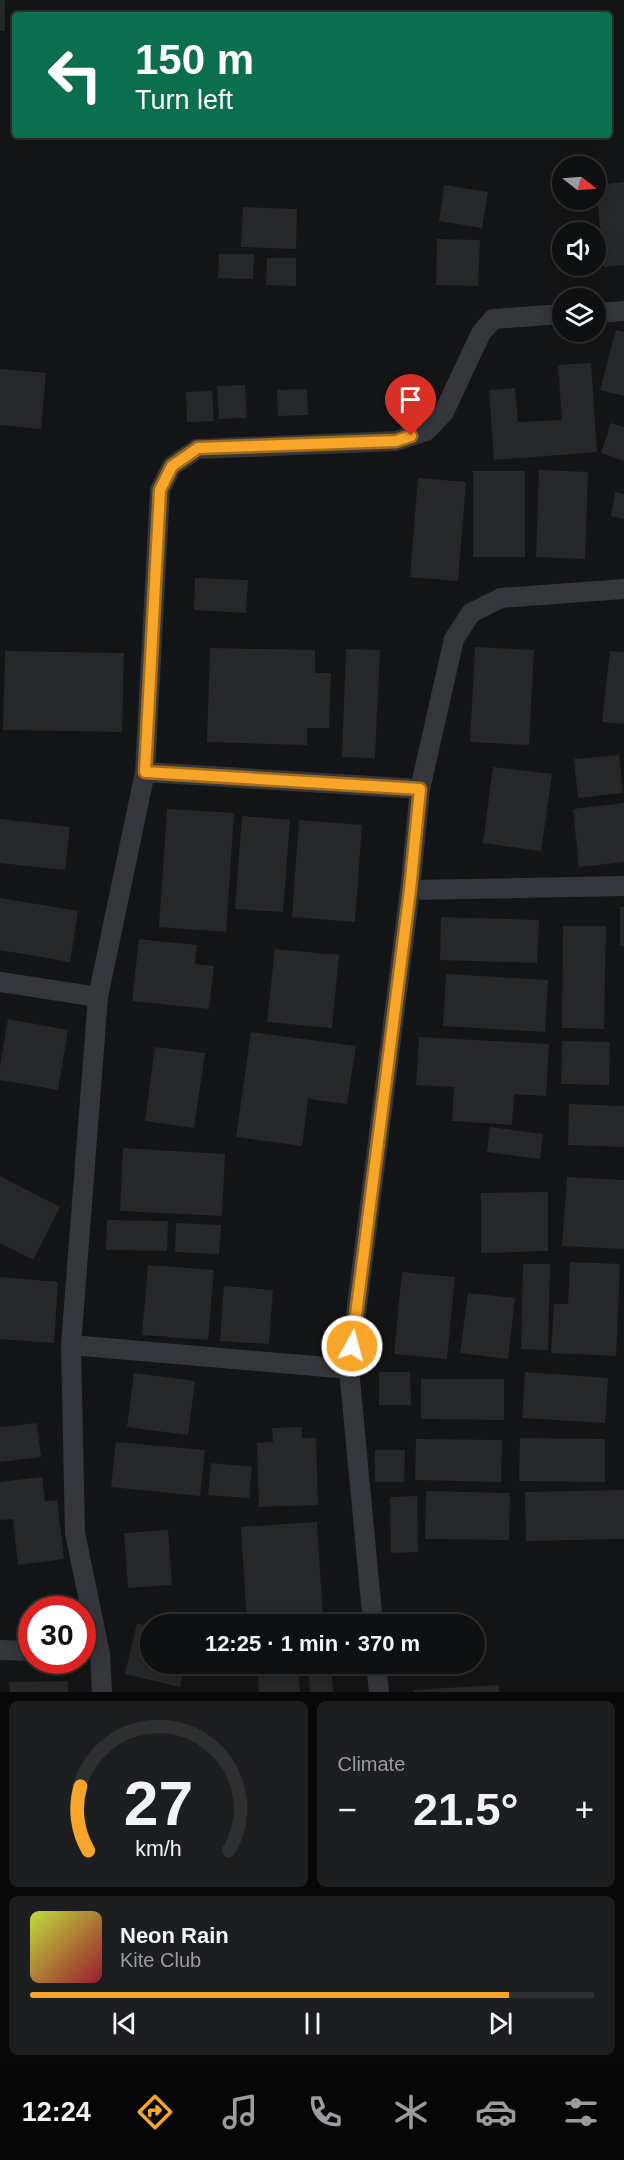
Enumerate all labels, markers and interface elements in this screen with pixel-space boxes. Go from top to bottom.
icon: left [36,36,114,114]
text: 150 m [135,36,254,83]
text: Turn left [135,85,233,115]
north arrow [552,156,606,210]
map controls [552,156,606,342]
button: sound [552,222,606,276]
button: layers [552,288,606,342]
pin [385,374,436,436]
icon: arrive [394,383,427,416]
position arrow [320,1314,384,1378]
speed limit sign: 30 [18,1596,96,1674]
text: 12:25 · 1 min · 370 m [205,1631,420,1656]
text: Climate [338,1753,405,1775]
text: 27 [124,1769,193,1838]
text: 21.5° [413,1784,519,1835]
text: − [338,1791,357,1828]
text: + [575,1791,594,1828]
text: km/h [135,1837,181,1861]
text: Neon Rain [120,1923,229,1948]
text: Kite Club [120,1949,201,1971]
icon: previous [108,2007,141,2040]
icon: pause [296,2007,329,2040]
icon: next [484,2007,517,2040]
icon: directions [134,2091,176,2133]
icon: music [219,2091,261,2133]
icon: phone [304,2091,346,2133]
icon: climate [390,2091,432,2133]
icon: car [475,2091,517,2133]
icon: filters [560,2091,602,2133]
text: 12:24 [22,2097,91,2127]

